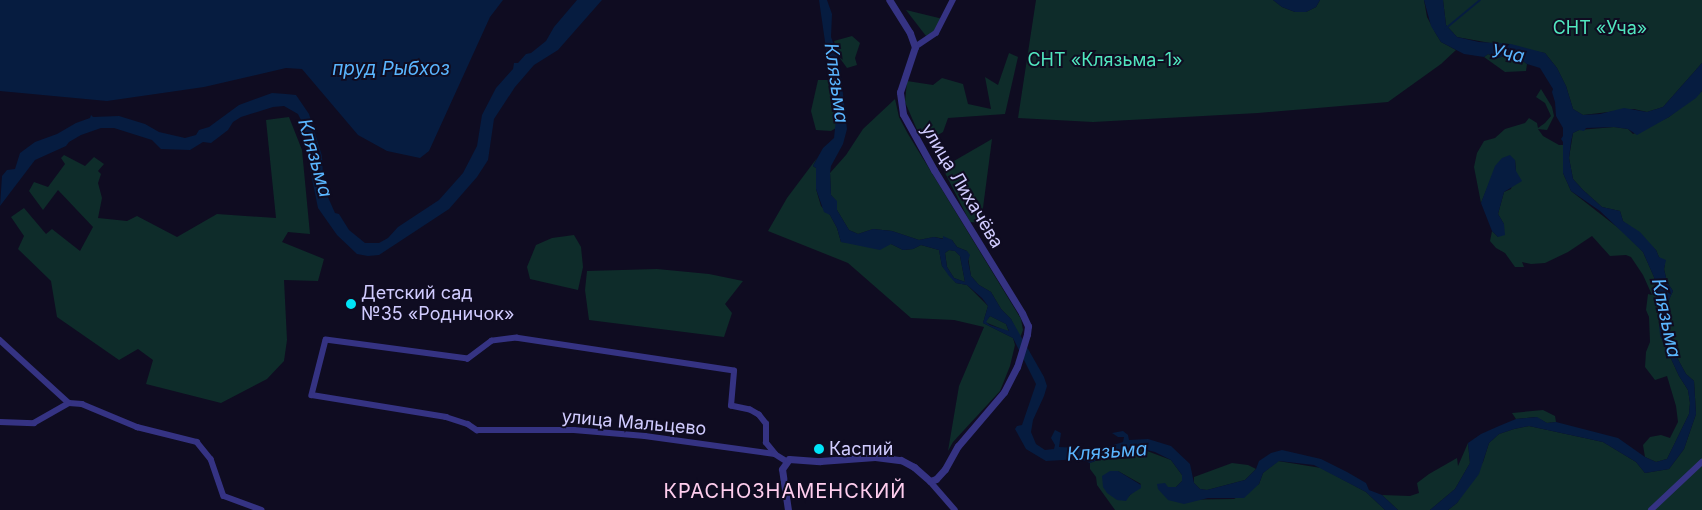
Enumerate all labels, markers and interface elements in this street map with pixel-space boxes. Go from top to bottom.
park label: СНТ «Уча» [1553,17,1647,39]
water label: Уча [1490,40,1526,68]
water label: Клязьма [819,42,853,124]
park label: СНТ «Клязьма-1» [1027,49,1183,71]
water label: пруд Рыбхоз [332,58,450,80]
water label: Клязьма [293,116,337,200]
street label: улица Лихачёва [916,120,1008,252]
water label: Клязьма [1646,276,1686,360]
place label: Детский сад №35 «Родничок» [361,283,514,326]
marker: Детский сад №35 «Родничок» [345,298,357,310]
street label: улица Мальцево [561,406,707,440]
place label: Каспий [829,438,893,460]
water label: Клязьма [1066,438,1148,466]
marker: Каспий [813,443,825,455]
district label: КРАСНОЗНАМЕНСКИЙ [662,479,908,503]

